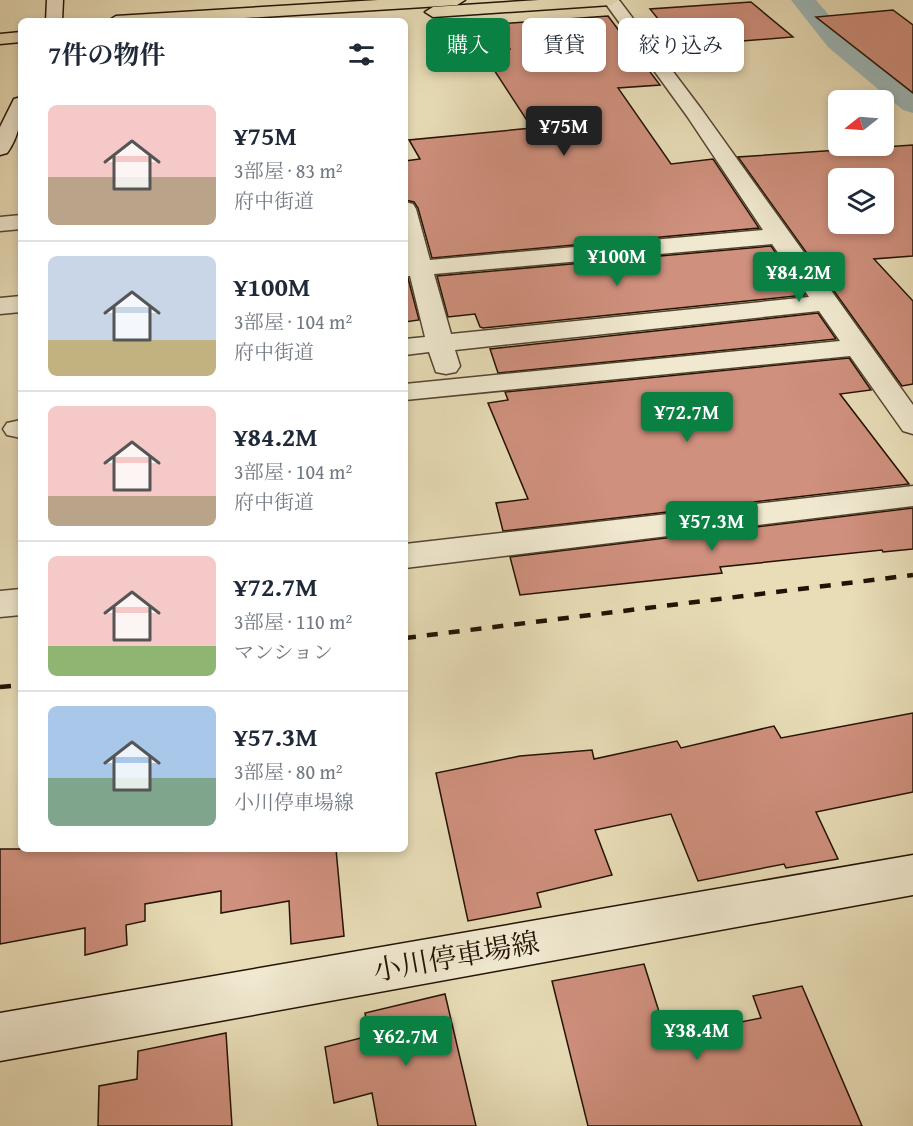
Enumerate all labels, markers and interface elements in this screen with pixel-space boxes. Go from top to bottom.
chip: 購入 [426,18,510,72]
chip: 賃貸 [522,18,606,72]
chip: 絞り込み [618,18,744,72]
text: 7件の物件 [48,35,165,74]
icon: filters [345,38,378,71]
north arrow [828,90,894,156]
map controls [828,90,894,234]
pin: ¥75M [528,106,600,157]
text: ¥75M [540,111,588,140]
text: ¥75M [234,116,297,155]
icon: home [96,129,168,201]
text: 3部屋 · 83 m² [234,156,343,185]
button: layers [828,168,894,234]
text: 府中街道 [234,186,314,215]
pin: ¥100M [575,236,659,287]
text: ¥100M [588,241,646,270]
pin: ¥84.2M [750,252,848,303]
text: ¥84.2M [767,257,831,286]
text: ¥100M [234,267,310,306]
icon: home [96,280,168,352]
text: 3部屋 · 104 m² [234,307,352,336]
text: 府中街道 [234,337,314,366]
pin: ¥72.7M [638,392,736,443]
text: ¥72.7M [655,397,719,426]
text: ¥84.2M [234,417,318,456]
icon: home [96,430,168,502]
text: 3部屋 · 104 m² [234,457,352,486]
text: 府中街道 [234,487,314,516]
pin: ¥57.3M [663,501,761,552]
text: ¥57.3M [680,506,744,535]
text: ¥72.7M [234,567,318,606]
icon: home [96,580,168,652]
text: 3部屋 · 110 m² [234,607,352,636]
text: マンション [234,637,333,666]
text: ¥57.3M [234,717,318,756]
icon: home [96,730,168,802]
text: 3部屋 · 80 m² [234,757,343,786]
text: 小川停車場線 [234,787,354,816]
street label: 小川停車場線 [370,921,542,990]
pin: ¥38.4M [648,1010,746,1061]
text: ¥38.4M [665,1015,729,1044]
pin: ¥62.7M [357,1016,455,1067]
text: ¥62.7M [374,1021,438,1050]

